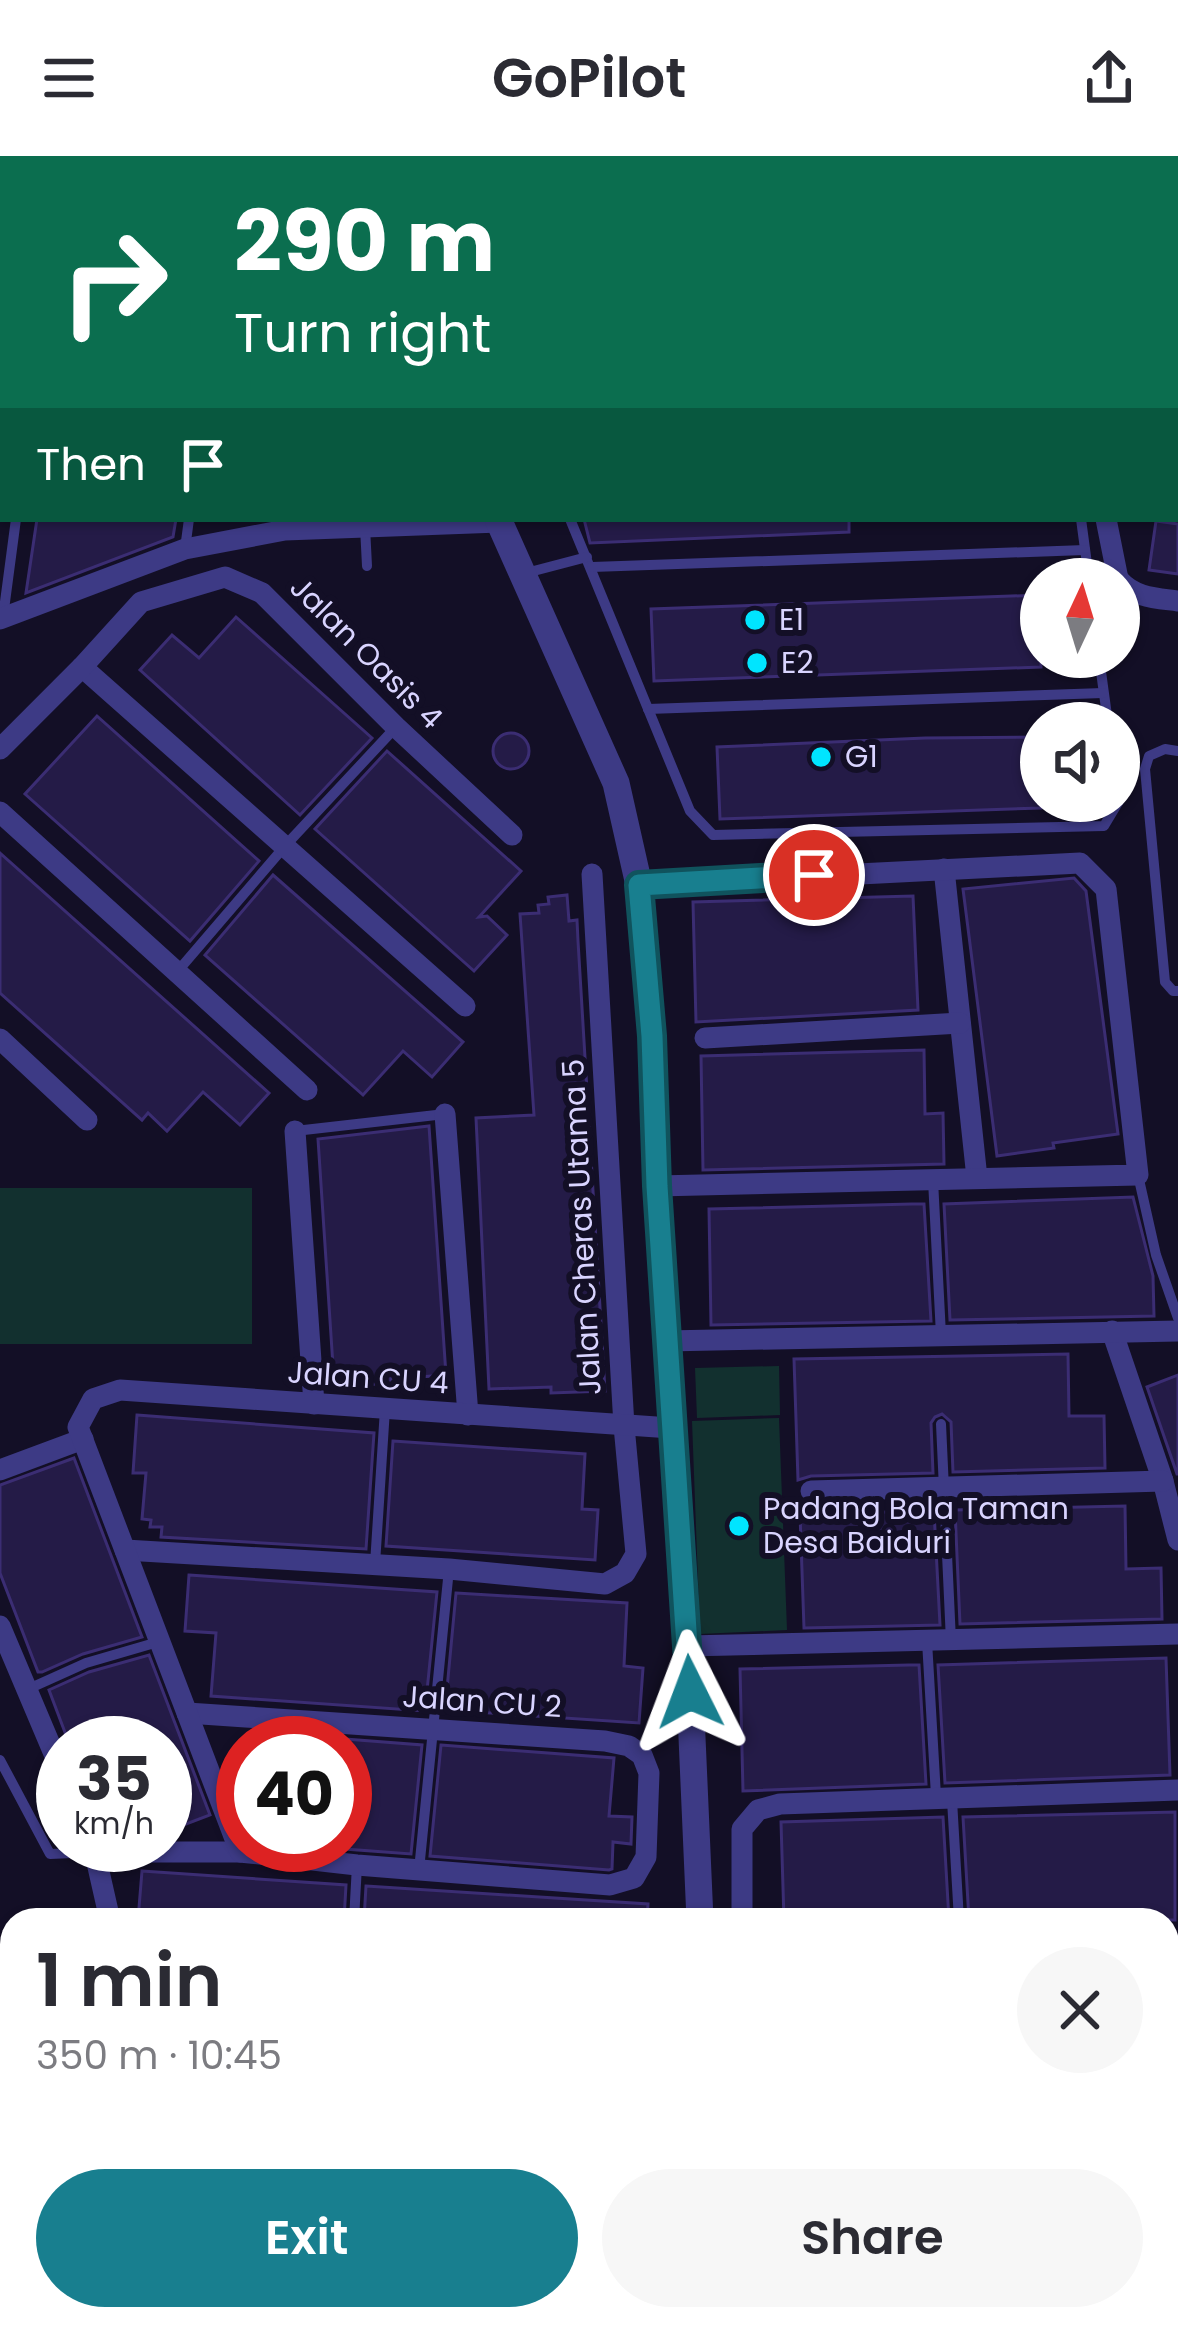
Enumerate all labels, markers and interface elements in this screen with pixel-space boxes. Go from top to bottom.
text: GoPilot [492,40,686,116]
icon: menu [36,45,102,111]
icon: share [1076,45,1142,111]
text: 290 m [234,183,495,300]
icon: right [36,204,192,360]
text: Turn right [234,295,491,371]
icon: arrive [170,432,236,498]
text: Then [36,433,146,496]
north arrow [1020,558,1140,678]
map controls [1020,558,1140,822]
street label: Jalan Oasis 4 [280,567,452,739]
place label: E1 [779,598,804,641]
marker: E1 [742,607,768,633]
place label: E2 [781,641,814,684]
marker: E2 [744,650,770,676]
button: sound [1020,702,1140,822]
place label: G1 [845,735,878,778]
marker: G1 [808,744,834,770]
pin [763,824,865,926]
icon: arrive [781,842,847,908]
street label: Jalan Cheras Utama 5 [551,1058,612,1396]
street label: Jalan CU 4 [286,1350,450,1405]
place label: Padang Bola Taman Desa Baiduri [763,1487,1069,1564]
marker: Padang Bola Taman Desa Baiduri [726,1513,752,1539]
position arrow [627,1629,753,1755]
street label: Jalan CU 2 [401,1674,563,1729]
speed limit sign: 40 [216,1716,372,1872]
text: 35 [76,1737,152,1821]
text: km/h [74,1802,154,1845]
text: 1 min [36,1930,222,2031]
button: close [1017,1947,1143,2073]
text: 350 m · 10:45 [36,2028,282,2083]
button: Exit [36,2169,578,2307]
button: Share [602,2169,1143,2307]

